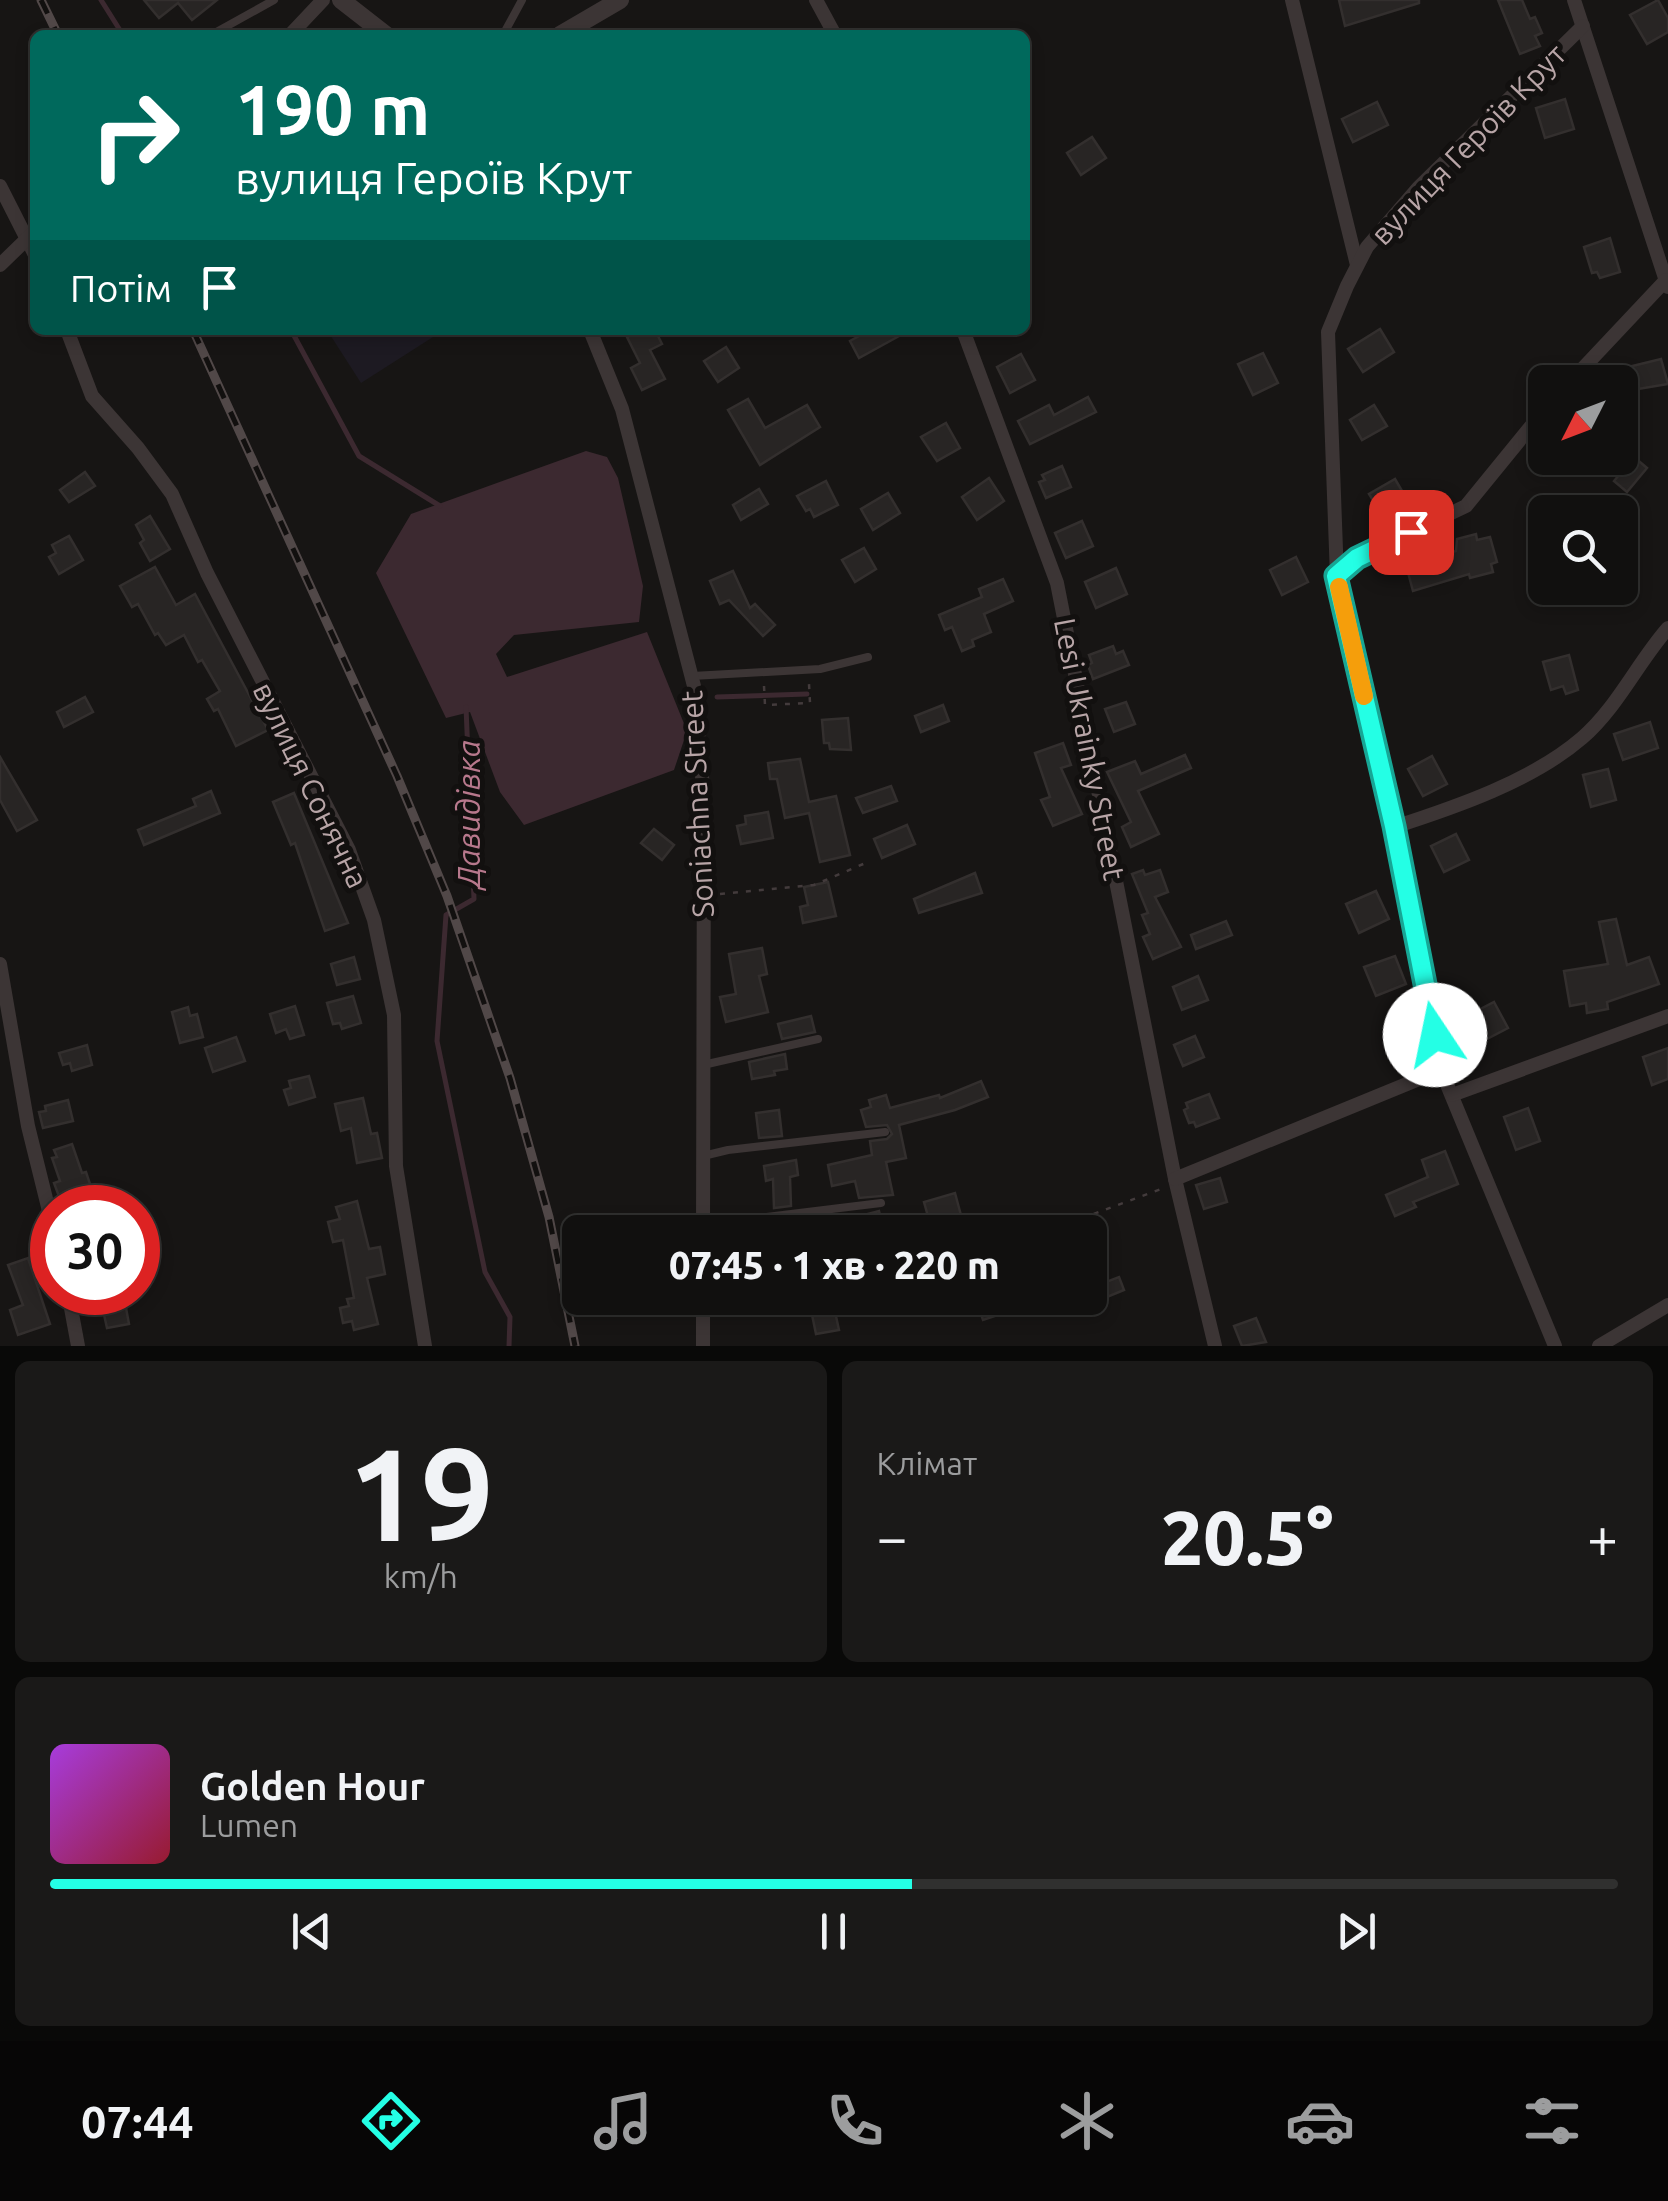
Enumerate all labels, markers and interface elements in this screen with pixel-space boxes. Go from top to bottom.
street label: вулиця Героїв Крут [1364,37,1572,251]
icon: right [70,70,200,200]
text: 190 m [235,70,430,148]
text: вулиця Героїв Крут [235,152,632,203]
icon: arrive [192,260,247,315]
text: Потім [70,267,172,309]
north arrow [1528,365,1638,475]
map controls [1528,365,1638,605]
pin [1369,490,1454,575]
button: search [1528,495,1638,605]
icon: arrive [1384,505,1439,560]
street label: Lesi Ukrainky Street [1048,615,1132,883]
street label: вулиця Сонячна [247,677,375,893]
street label: Soniachna Street [674,689,720,918]
water label: Давидівка [450,740,486,891]
position arrow [1383,983,1487,1087]
speed limit sign: 30 [30,1185,160,1315]
text: 07:45 · 1 хв · 220 m [669,1244,1000,1286]
text: 19 [347,1420,494,1566]
text: Клімат [877,1445,977,1481]
text: 20.5° [1161,1495,1334,1579]
text: − [877,1506,908,1567]
text: + [1587,1506,1618,1567]
text: km/h [384,1558,458,1594]
text: Golden Hour [200,1765,425,1807]
text: Lumen [200,1807,298,1843]
icon: previous [284,1904,339,1959]
icon: pause [806,1904,861,1959]
icon: next [1329,1904,1384,1959]
icon: directions [356,2086,426,2156]
icon: music [588,2086,658,2156]
icon: phone [820,2086,890,2156]
icon: climate [1052,2086,1122,2156]
icon: car [1285,2086,1355,2156]
icon: filters [1517,2086,1587,2156]
text: 07:44 [81,2096,194,2147]

